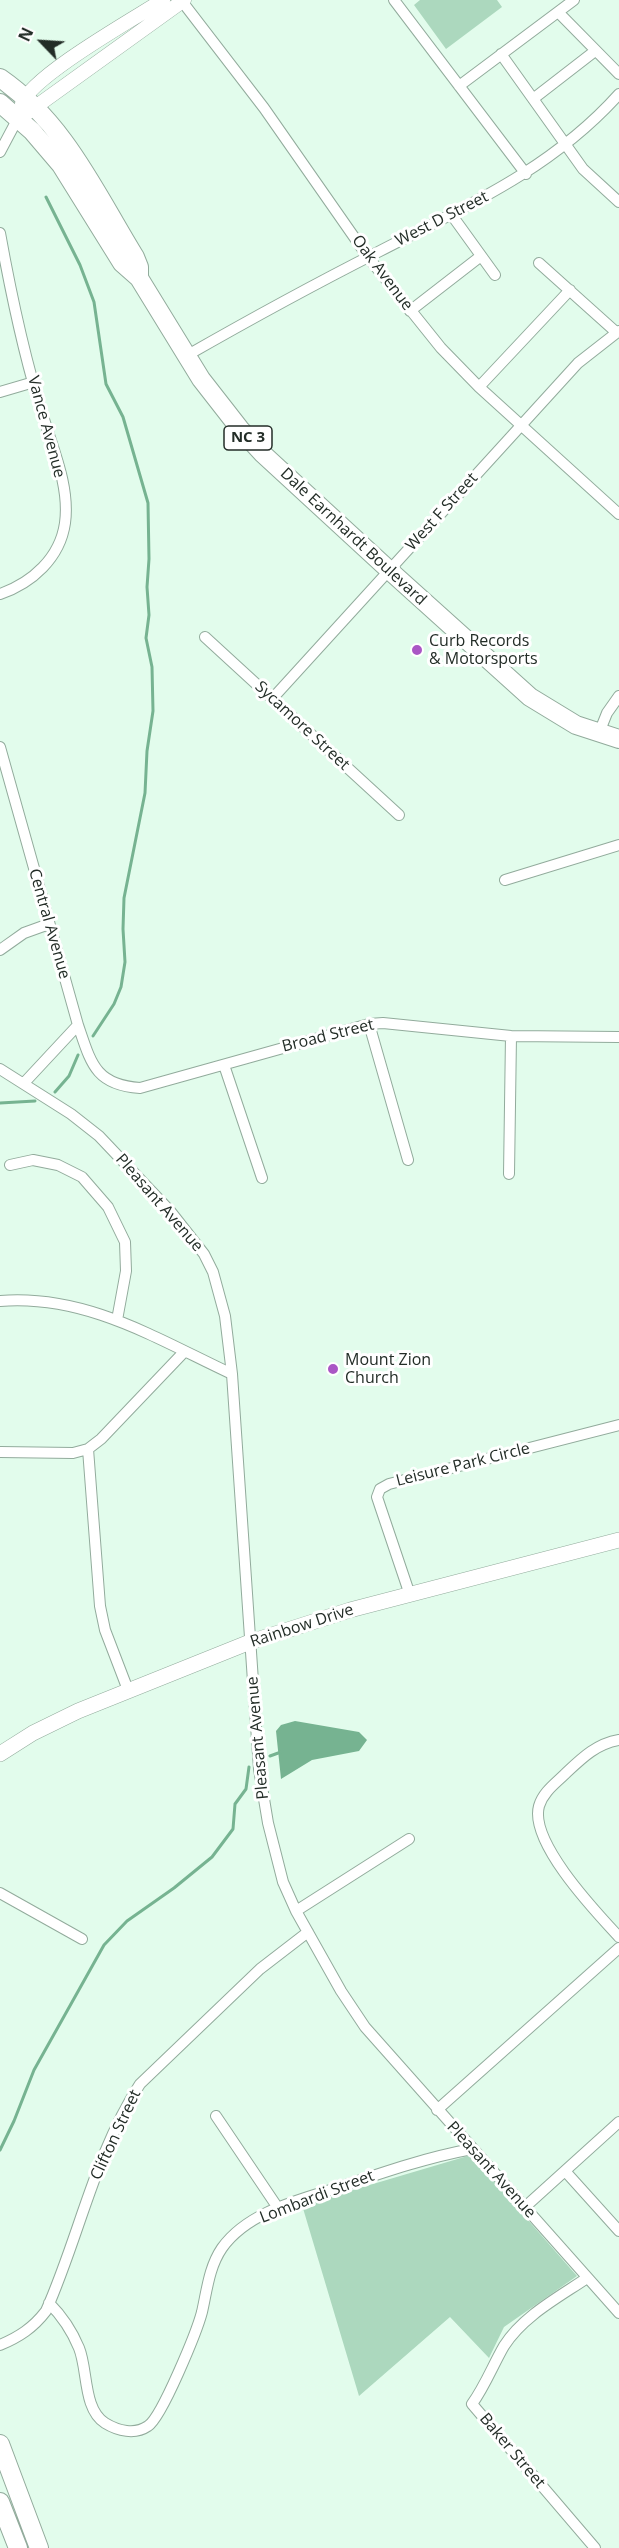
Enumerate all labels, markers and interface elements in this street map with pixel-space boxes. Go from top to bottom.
north arrow [12,12,72,72]
text: N [13,24,38,45]
street label: West D Street [392,187,492,251]
street label: Oak Avenue [347,231,417,315]
street label: Vance Avenue [23,374,69,480]
road number: NC 3 [224,426,272,450]
street label: Dale Earnhardt Boulevard [276,464,430,610]
street label: West F Street [402,469,482,555]
place label: Curb Records & Motorsports [429,631,538,669]
marker: Curb Records & Motorsports [410,643,424,657]
street label: Sycamore Street [251,677,353,775]
street label: Central Avenue [24,867,74,981]
street label: Broad Street [280,1015,376,1057]
street label: Pleasant Avenue [111,1150,207,1256]
place label: Mount Zion Church [345,1350,431,1388]
marker: Mount Zion Church [326,1362,340,1376]
street label: Leisure Park Circle [394,1439,532,1491]
street label: Rainbow Drive [248,1600,356,1652]
street label: Pleasant Avenue [243,1676,273,1800]
street label: Clifton Street [87,2087,145,2183]
street label: Pleasant Avenue [443,2118,539,2222]
street label: Lombardi Street [257,2166,377,2228]
street label: Baker Street [475,2410,549,2492]

